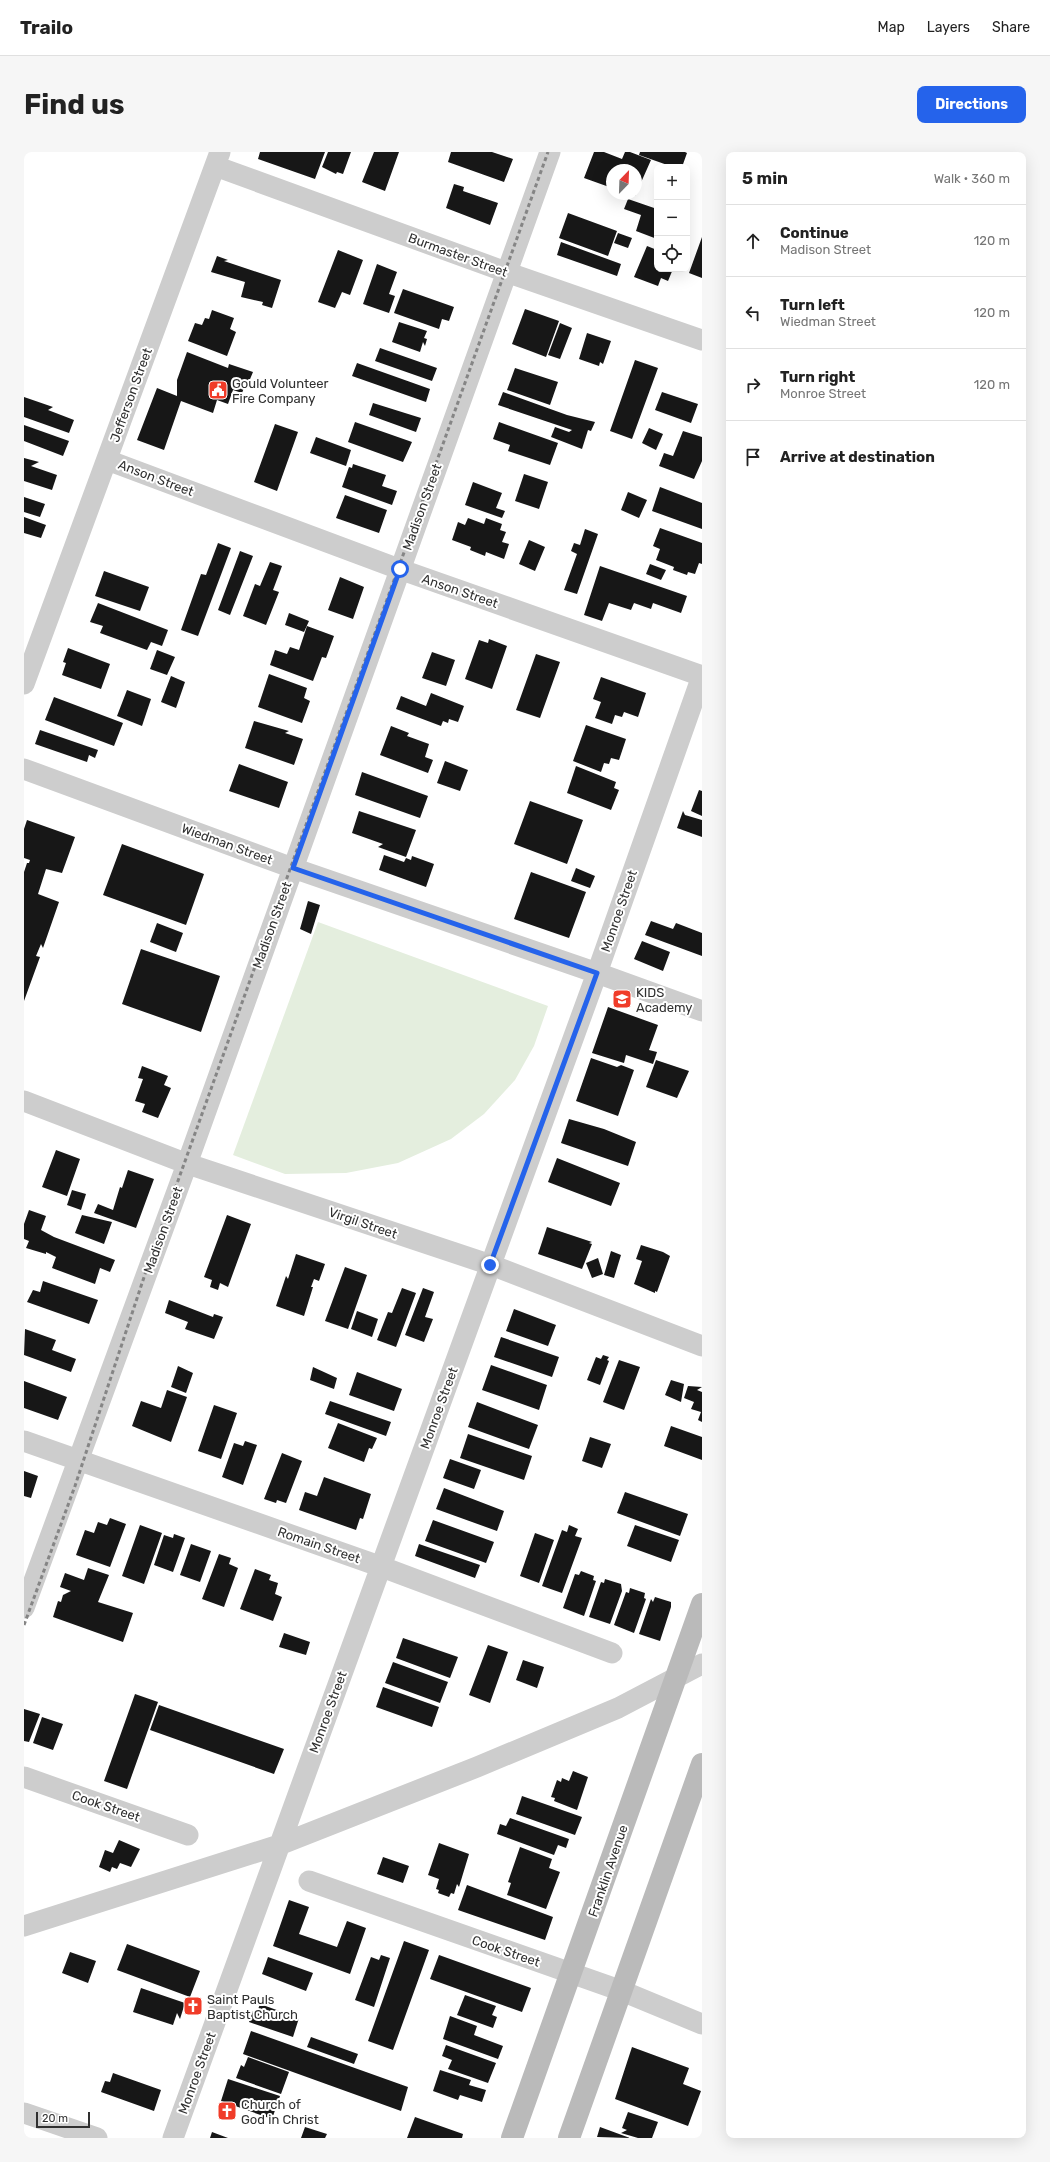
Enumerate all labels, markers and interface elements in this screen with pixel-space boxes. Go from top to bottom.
text: Trailo [20,16,73,39]
text: Map [878,19,905,36]
text: Layers [927,19,970,36]
text: Share [992,19,1030,36]
button: Directions [917,86,1026,123]
text: Find us [24,88,124,121]
north arrow [606,164,642,200]
map controls [654,164,690,272]
button: + [654,164,690,200]
text: 5 min [742,168,788,188]
text: Walk · 360 m [934,171,1010,186]
button: − [654,200,690,236]
text: Continue [780,224,849,242]
street label: Burmaster Street [406,230,510,280]
icon: ahead [742,230,764,252]
text: 120 m [974,233,1010,248]
button: locate [654,236,690,272]
text: Madison Street [780,242,871,257]
text: Turn left [780,296,845,314]
icon: left [742,302,764,324]
text: 120 m [974,305,1010,320]
text: Wiedman Street [780,314,876,329]
street label: Jefferson Street [107,346,155,444]
text: Turn right [780,368,855,386]
icon: right [742,374,764,396]
place label: Gould Volunteer Fire Company [232,376,329,406]
text: 120 m [974,377,1010,392]
public building icon: Gould Volunteer Fire Company [207,379,229,401]
text: Monroe Street [780,386,866,401]
icon: arrive [742,446,764,468]
text: Arrive at destination [780,448,935,466]
street label: Anson Street [116,457,196,499]
street label: Madison Street [399,462,445,552]
route start [391,560,409,578]
street label: Anson Street [420,571,500,611]
street label: Wiedman Street [179,821,275,867]
street label: Monroe Street [598,868,640,954]
street label: Madison Street [249,880,295,970]
place label: KIDS Academy [636,985,693,1015]
school or university icon: KIDS Academy [611,988,633,1010]
street label: Madison Street [140,1185,186,1275]
street label: Virgil Street [327,1204,399,1243]
route end [481,1256,499,1274]
street label: Monroe Street [417,1365,461,1451]
street label: Romain Street [276,1524,362,1566]
street label: Monroe Street [306,1669,350,1755]
street label: Cook Street [70,1787,142,1825]
street label: Franklin Avenue [585,1823,631,1919]
street label: Cook Street [470,1932,542,1970]
place label: Saint Pauls Baptist Church [207,1992,298,2022]
church icon: Saint Pauls Baptist Church [182,1995,204,2017]
street label: Monroe Street [175,2030,219,2116]
place label: Church of God in Christ [241,2097,319,2127]
church icon: Church of God in Christ [216,2100,238,2122]
scale bar [36,2110,90,2129]
text: 20 m [42,2112,68,2125]

